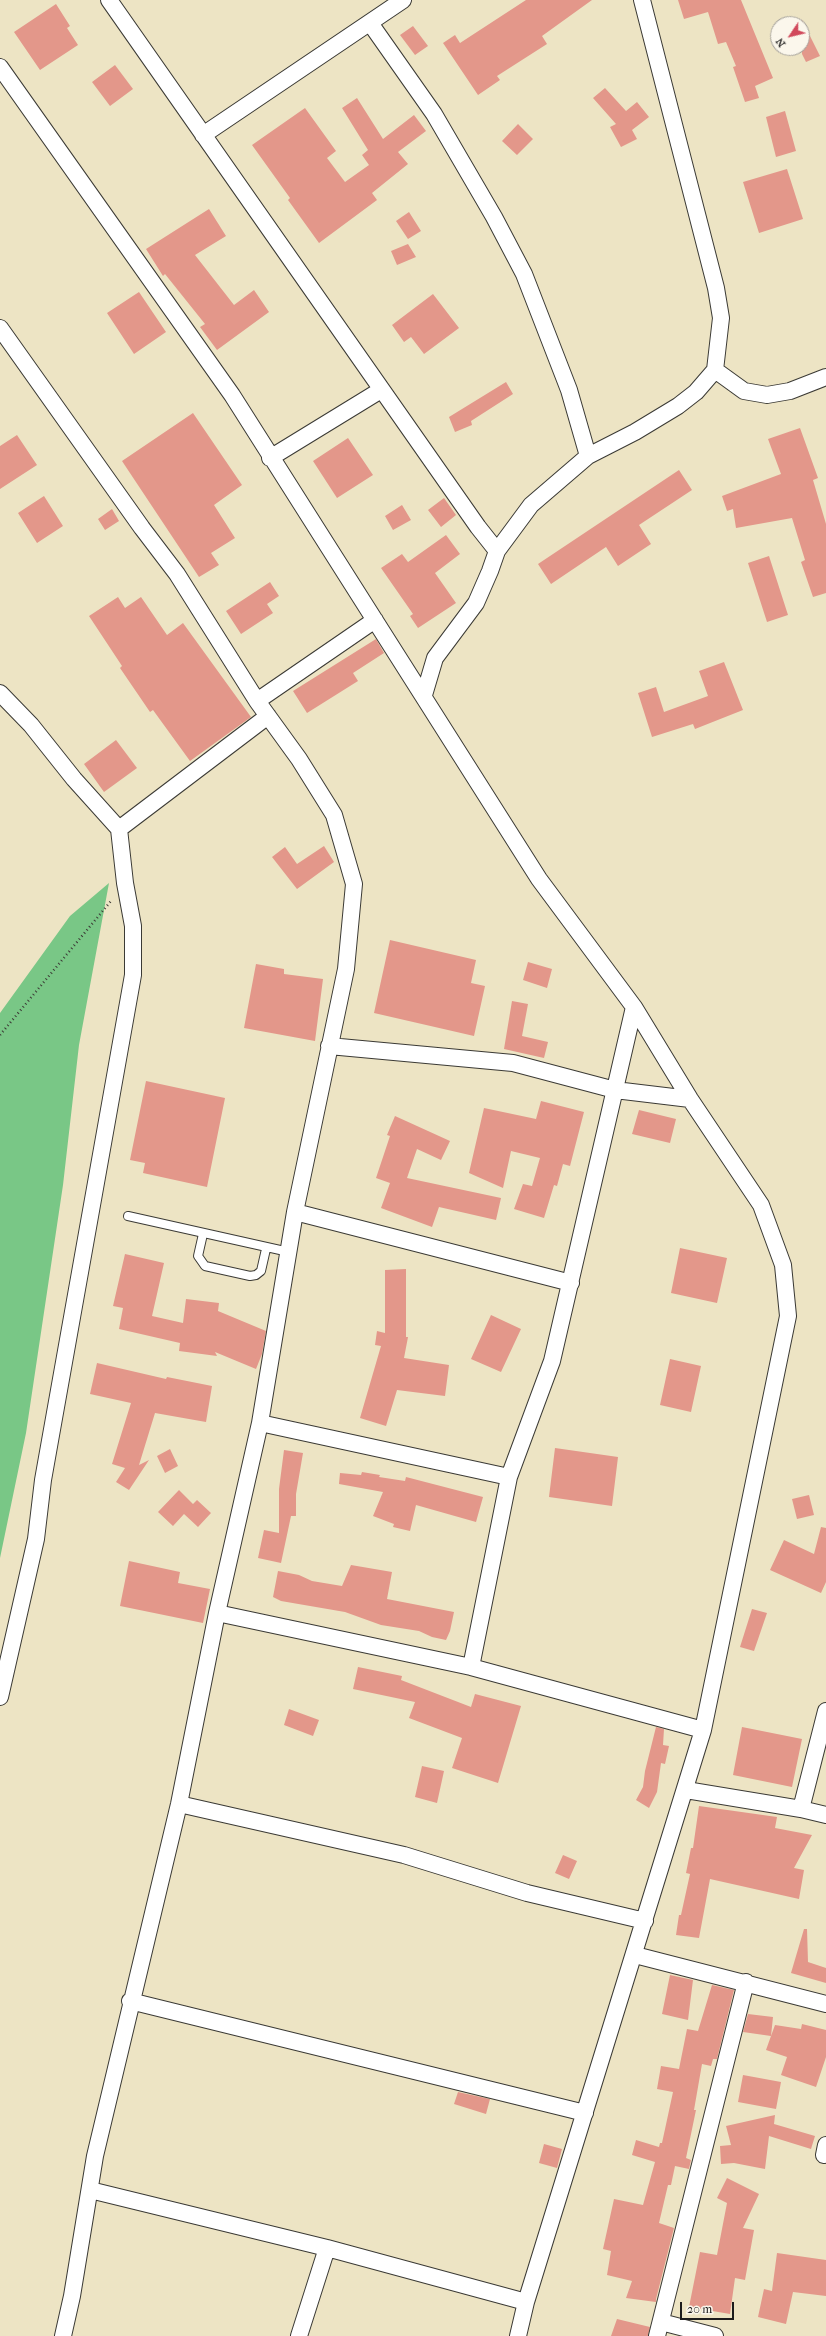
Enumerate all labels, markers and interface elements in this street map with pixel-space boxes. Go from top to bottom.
north arrow [770,16,810,56]
text: N [773,35,788,50]
scale bar [682,2294,736,2320]
text: 20 m [687,2302,712,2316]

